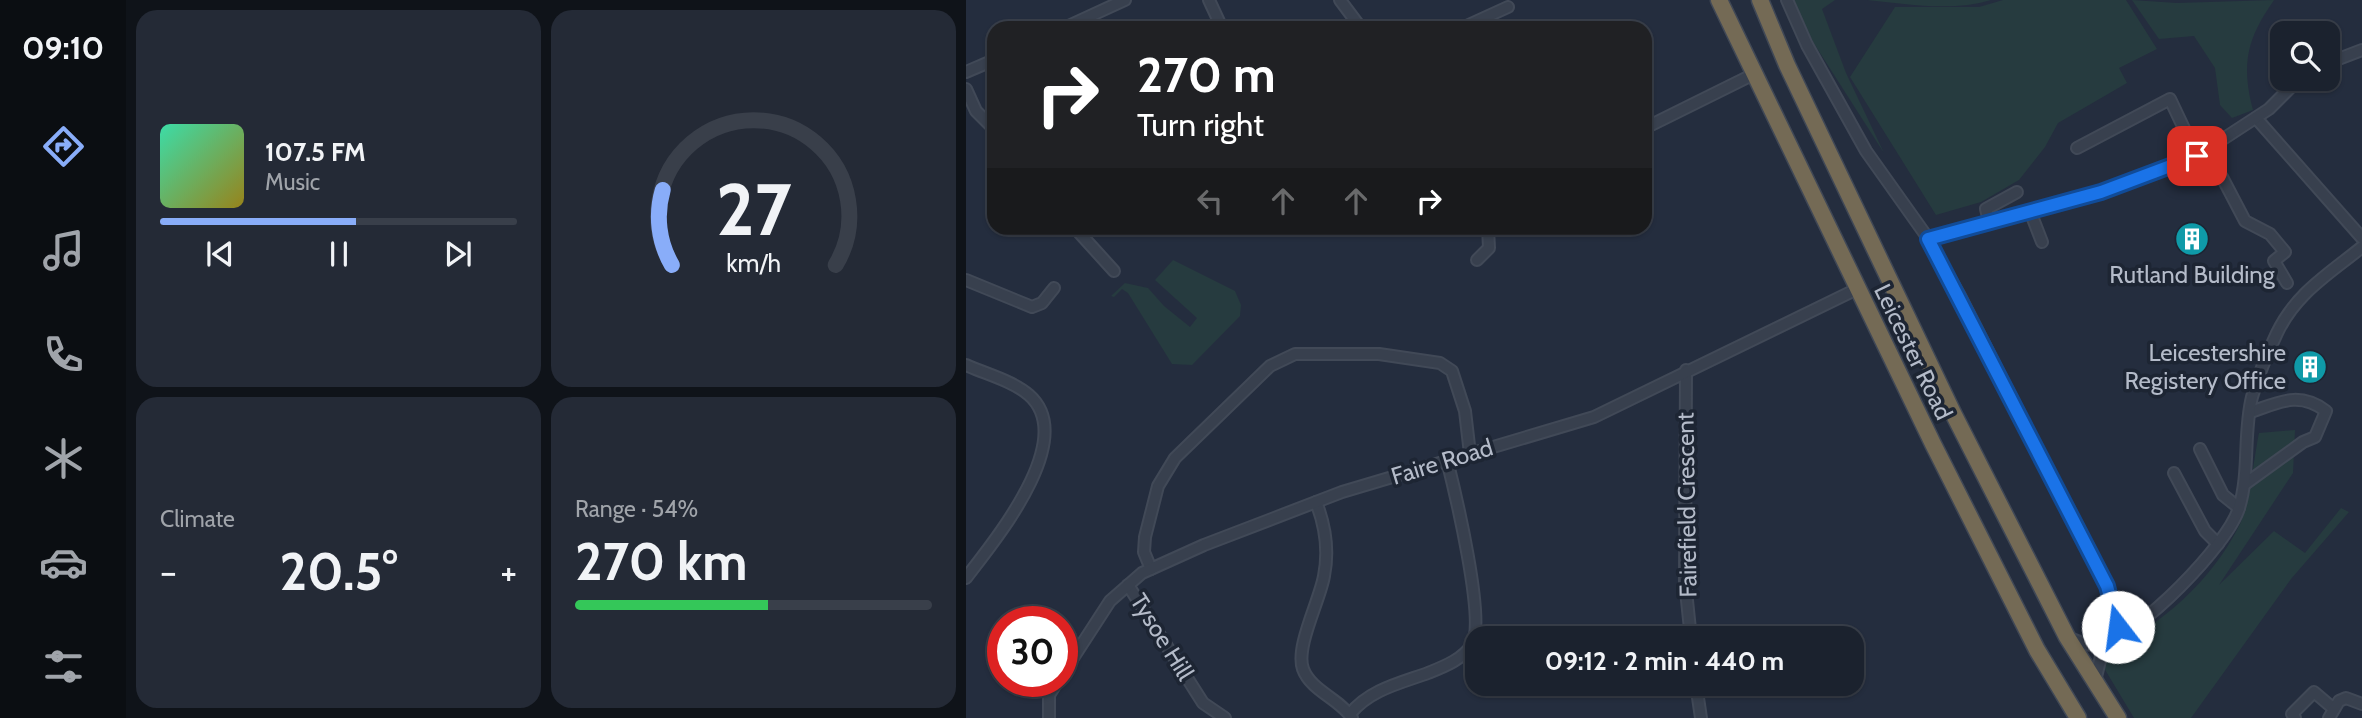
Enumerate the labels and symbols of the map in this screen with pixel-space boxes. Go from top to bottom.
pin [2167,126,2227,186]
building icon: Rutland Building [2173,220,2211,258]
place label: Rutland Building [2109,260,2276,289]
street label: Leicester Road [1868,279,1959,424]
place label: Leicestershire Registery Office [2125,338,2286,395]
building icon: Leicestershire Registery Office [2291,348,2329,386]
street label: Fairefield Crescent [1670,412,1703,598]
street label: Faire Road [1387,432,1496,491]
street label: Tysoe Hill [1124,588,1201,686]
position arrow [2081,590,2155,664]
speed limit sign: 30 [987,606,1078,697]

